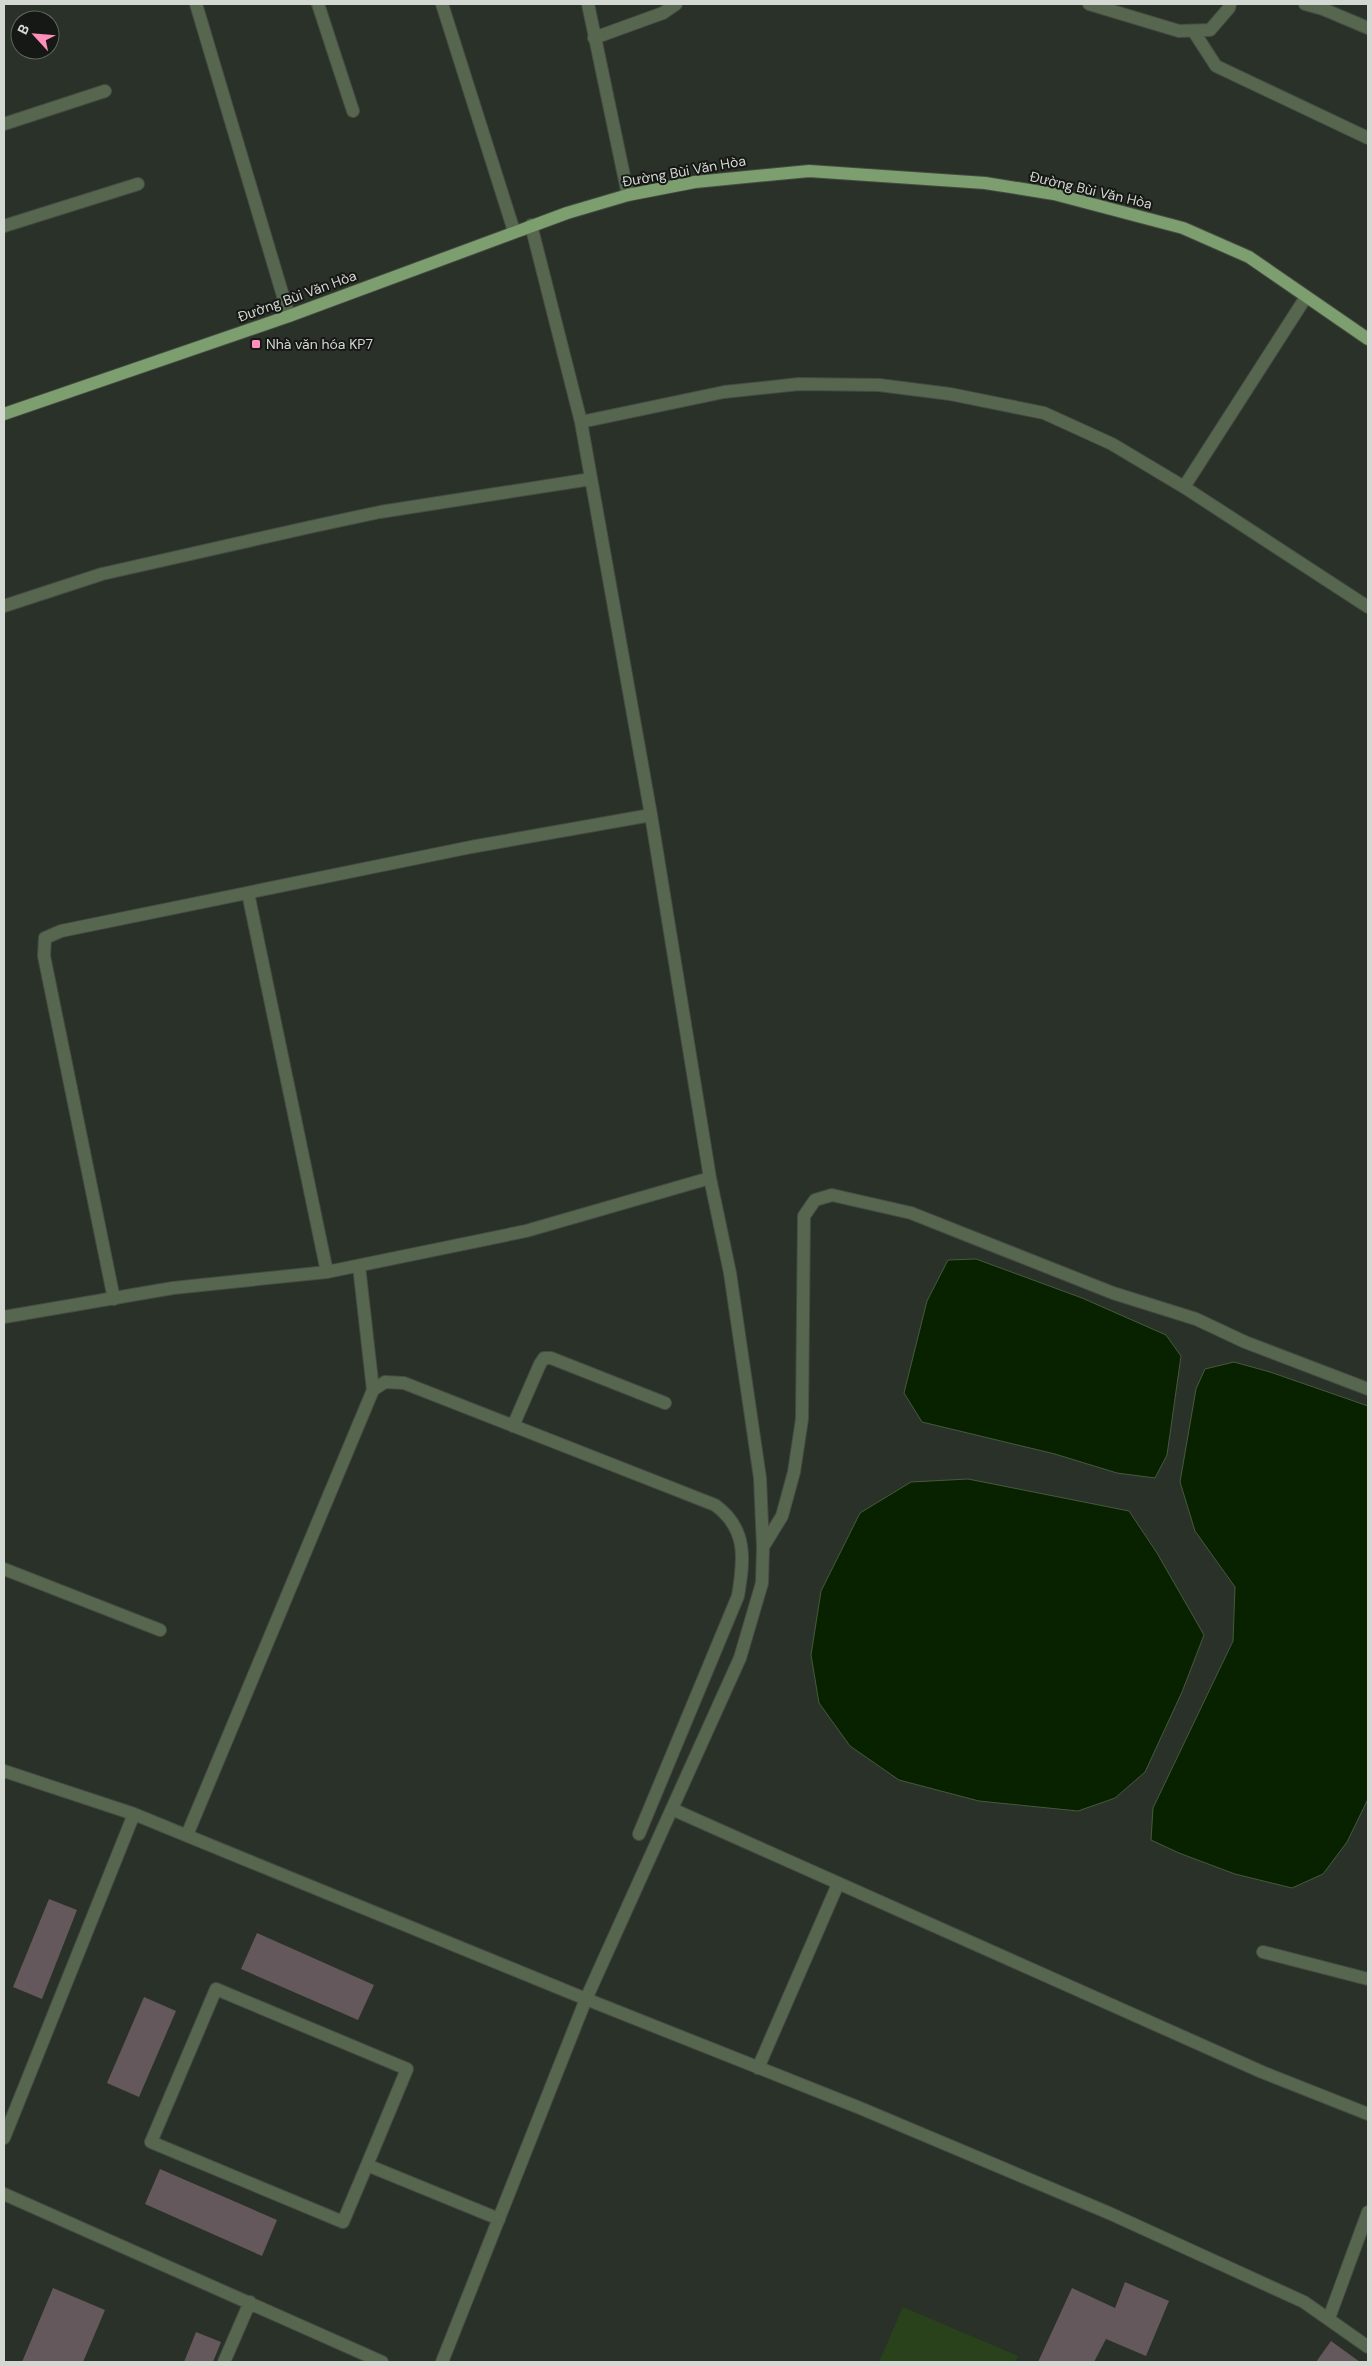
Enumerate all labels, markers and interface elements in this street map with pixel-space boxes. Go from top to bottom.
north arrow [10,10,60,60]
text: B [13,21,33,37]
street label: Đường Bùi Văn Hòa [621,151,747,191]
street label: Đường Bùi Văn Hòa [1028,167,1154,213]
street label: Đường Bùi Văn Hòa [235,266,359,326]
place label: Nhà văn hóa KP7 [266,335,373,353]
marker: Nhà văn hóa KP7 [250,338,262,350]

